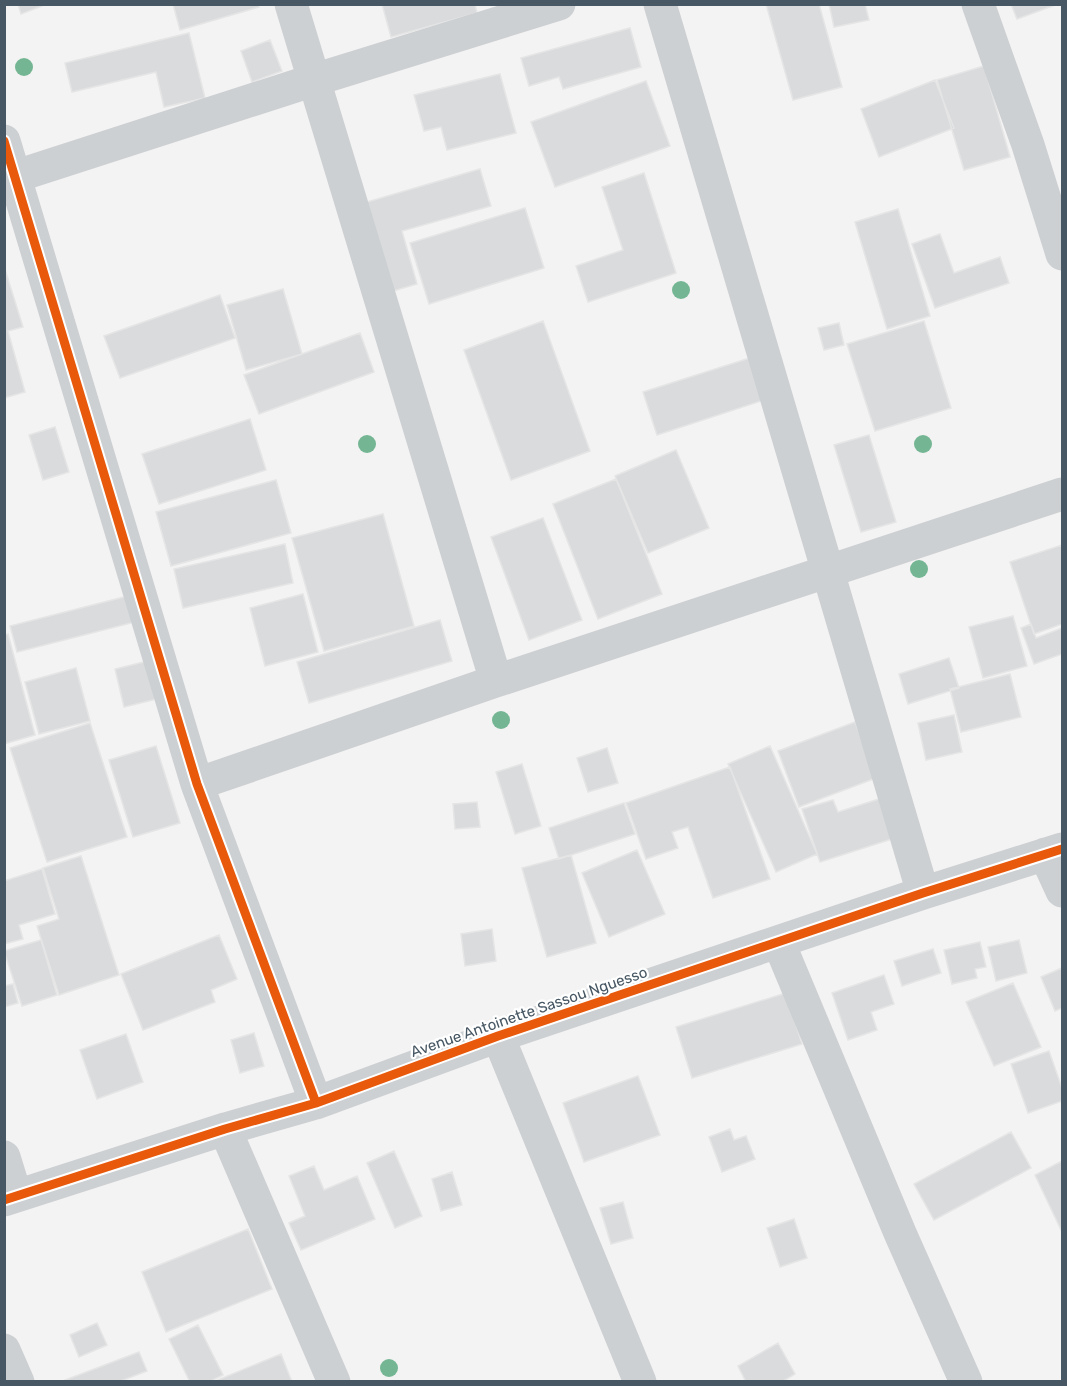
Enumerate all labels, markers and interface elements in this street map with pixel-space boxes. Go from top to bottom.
street label: Avenue Antoinette Sassou Nguesso [408,963,650,1061]

